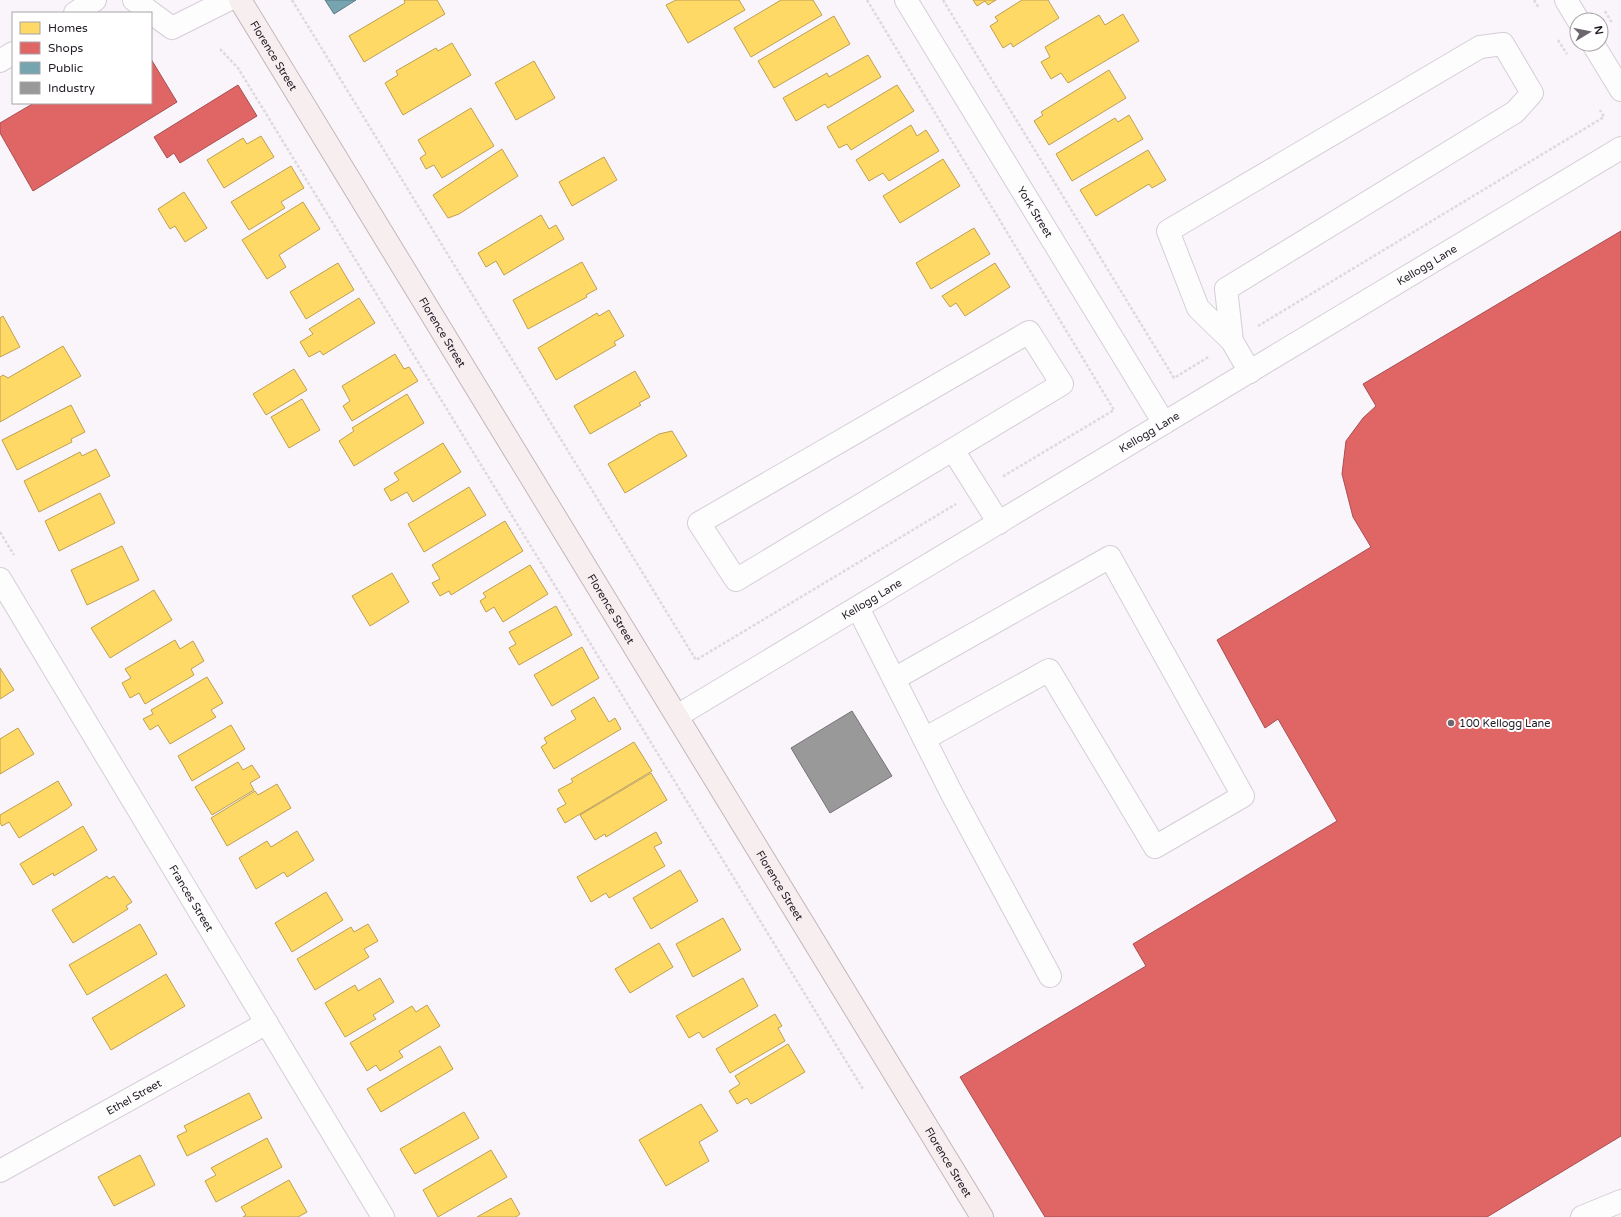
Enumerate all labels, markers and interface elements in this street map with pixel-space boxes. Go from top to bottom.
legend [12,12,152,104]
north arrow [1569,12,1609,52]
street label: Florence Street [248,18,300,93]
text: Homes [48,21,88,35]
text: N [1591,25,1606,36]
text: Shops [48,41,83,55]
text: Public [48,61,83,75]
text: Industry [48,81,95,95]
street label: York Street [1015,184,1056,240]
street label: Kellogg Lane [1394,242,1459,288]
street label: Florence Street [416,295,469,369]
street label: Kellogg Lane [1117,409,1182,455]
street label: Florence Street [585,571,637,646]
street label: Kellogg Lane [839,576,904,622]
place label: 100 Kellogg Lane [1459,717,1551,730]
marker: 100 Kellogg Lane [1446,718,1456,728]
street label: Florence Street [754,848,806,923]
street label: Frances Street [167,862,216,934]
street label: Ethel Street [104,1076,164,1117]
street label: Florence Street [922,1125,975,1199]

